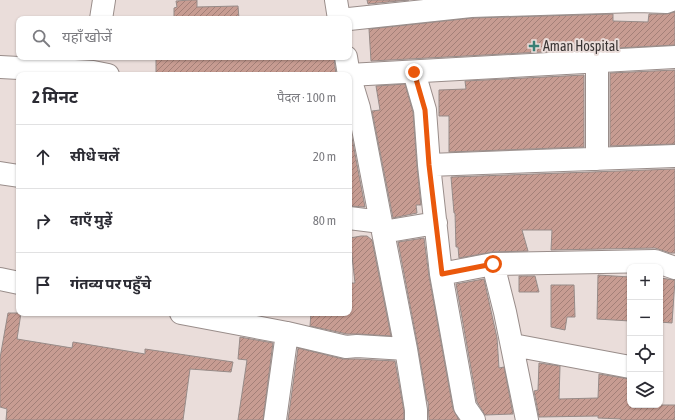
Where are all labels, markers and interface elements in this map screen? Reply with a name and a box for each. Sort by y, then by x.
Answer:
search box [16,16,352,60]
icon: search [30,27,52,49]
text: यहाँ खोजें [62,28,112,45]
place label: Aman Hospital [543,38,619,54]
marker: Aman Hospital [528,40,540,52]
route end [405,63,423,81]
text: 2 मिनट [32,87,78,107]
text: पैदल · 100 m [277,90,336,105]
icon: ahead [32,146,54,168]
text: सीधे चलें [70,147,119,164]
text: 20 m [313,149,336,164]
icon: right [32,210,54,232]
text: दाएँ मुड़ें [70,211,112,228]
text: 80 m [313,213,336,228]
route start [484,255,502,273]
map controls [627,264,663,408]
button: + [627,264,663,300]
icon: arrive [32,274,54,296]
text: गंतव्य पर पहुँचे [70,275,151,292]
button: − [627,300,663,336]
button: locate [627,336,663,372]
button: layers [627,372,663,408]

